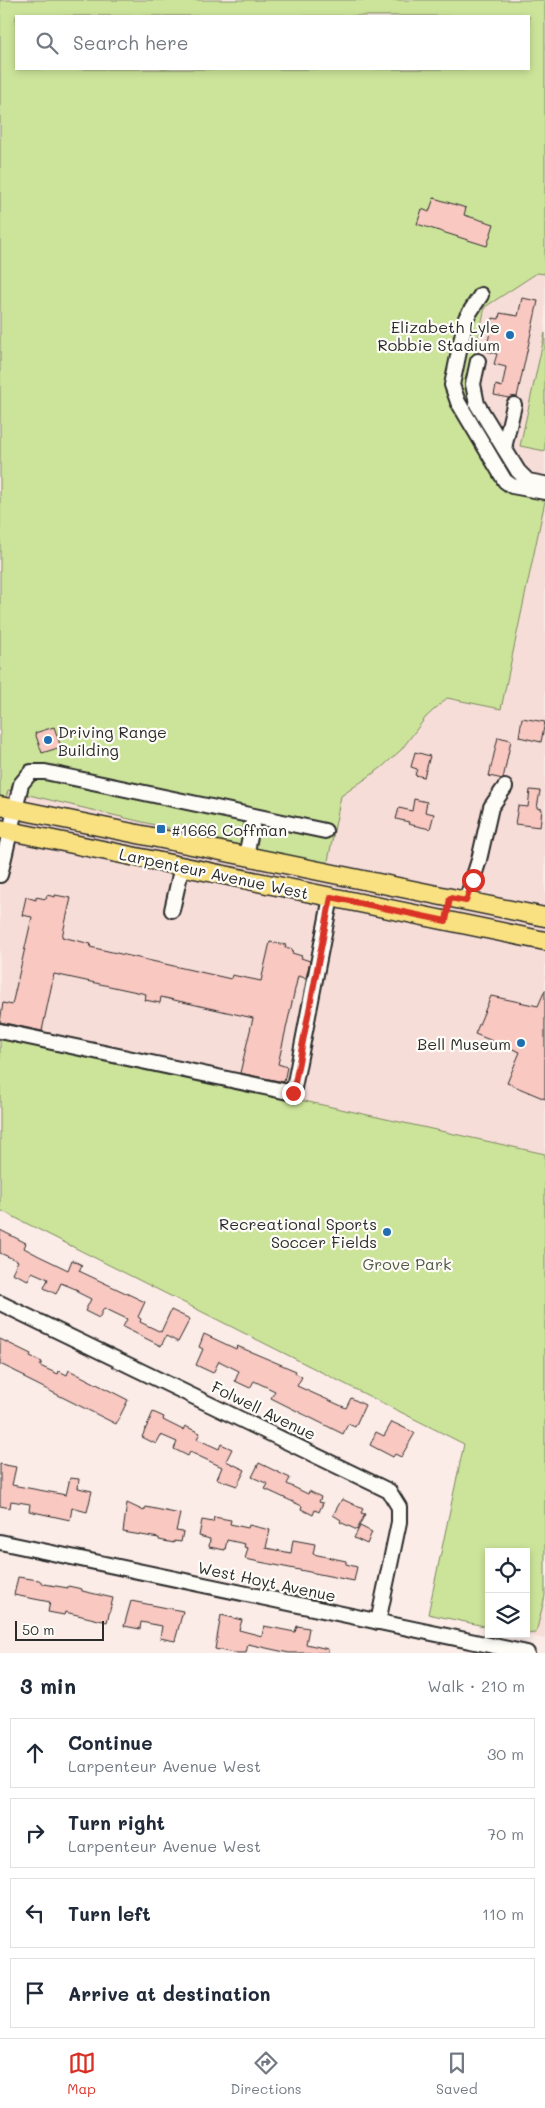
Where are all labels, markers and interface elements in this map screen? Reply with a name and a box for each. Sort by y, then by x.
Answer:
search box [15,15,530,70]
icon: search [33,29,61,57]
text: Search here [73,30,189,55]
place label: Elizabeth Lyle Robbie Stadium [377,316,500,355]
marker: Elizabeth Lyle Robbie Stadium [504,329,516,341]
place label: Driving Range Building [58,721,167,760]
marker: Driving Range Building [42,734,54,746]
place label: #1666 Coffman [171,819,287,840]
marker: #1666 Coffman [155,823,167,835]
street label: Larpenteur Avenue West [117,843,311,903]
route start [462,869,485,892]
place label: Bell Museum [417,1033,511,1054]
marker: Bell Museum [515,1037,527,1049]
route end [282,1082,305,1105]
place label: Recreational Sports Soccer Fields [219,1213,377,1252]
marker: Recreational Sports Soccer Fields [381,1226,393,1238]
park label: Grove Park [362,1253,452,1274]
street label: Folwell Avenue [208,1376,320,1444]
map controls [485,1548,530,1638]
button: locate [485,1548,530,1593]
street label: West Hoyt Avenue [196,1556,338,1606]
button: layers [485,1593,530,1638]
scale bar [15,1618,104,1641]
text: 50 m [22,1620,54,1639]
text: 3 min [20,1672,76,1699]
text: Walk · 210 m [427,1675,525,1696]
text: Continue [68,1730,153,1755]
icon: ahead [21,1739,49,1767]
text: 30 m [487,1743,524,1764]
text: Larpenteur Avenue West [68,1755,261,1776]
text: Turn right [68,1810,165,1835]
icon: right [21,1819,49,1847]
text: 70 m [487,1823,524,1844]
text: Larpenteur Avenue West [68,1835,261,1856]
icon: left [21,1899,49,1927]
text: Turn left [68,1901,151,1926]
text: 110 m [482,1903,524,1924]
icon: arrive [21,1979,49,2007]
text: Arrive at destination [68,1981,271,2006]
tab: Map [67,2049,96,2098]
tab: Directions [230,2049,302,2098]
tab: Saved [436,2049,478,2098]

